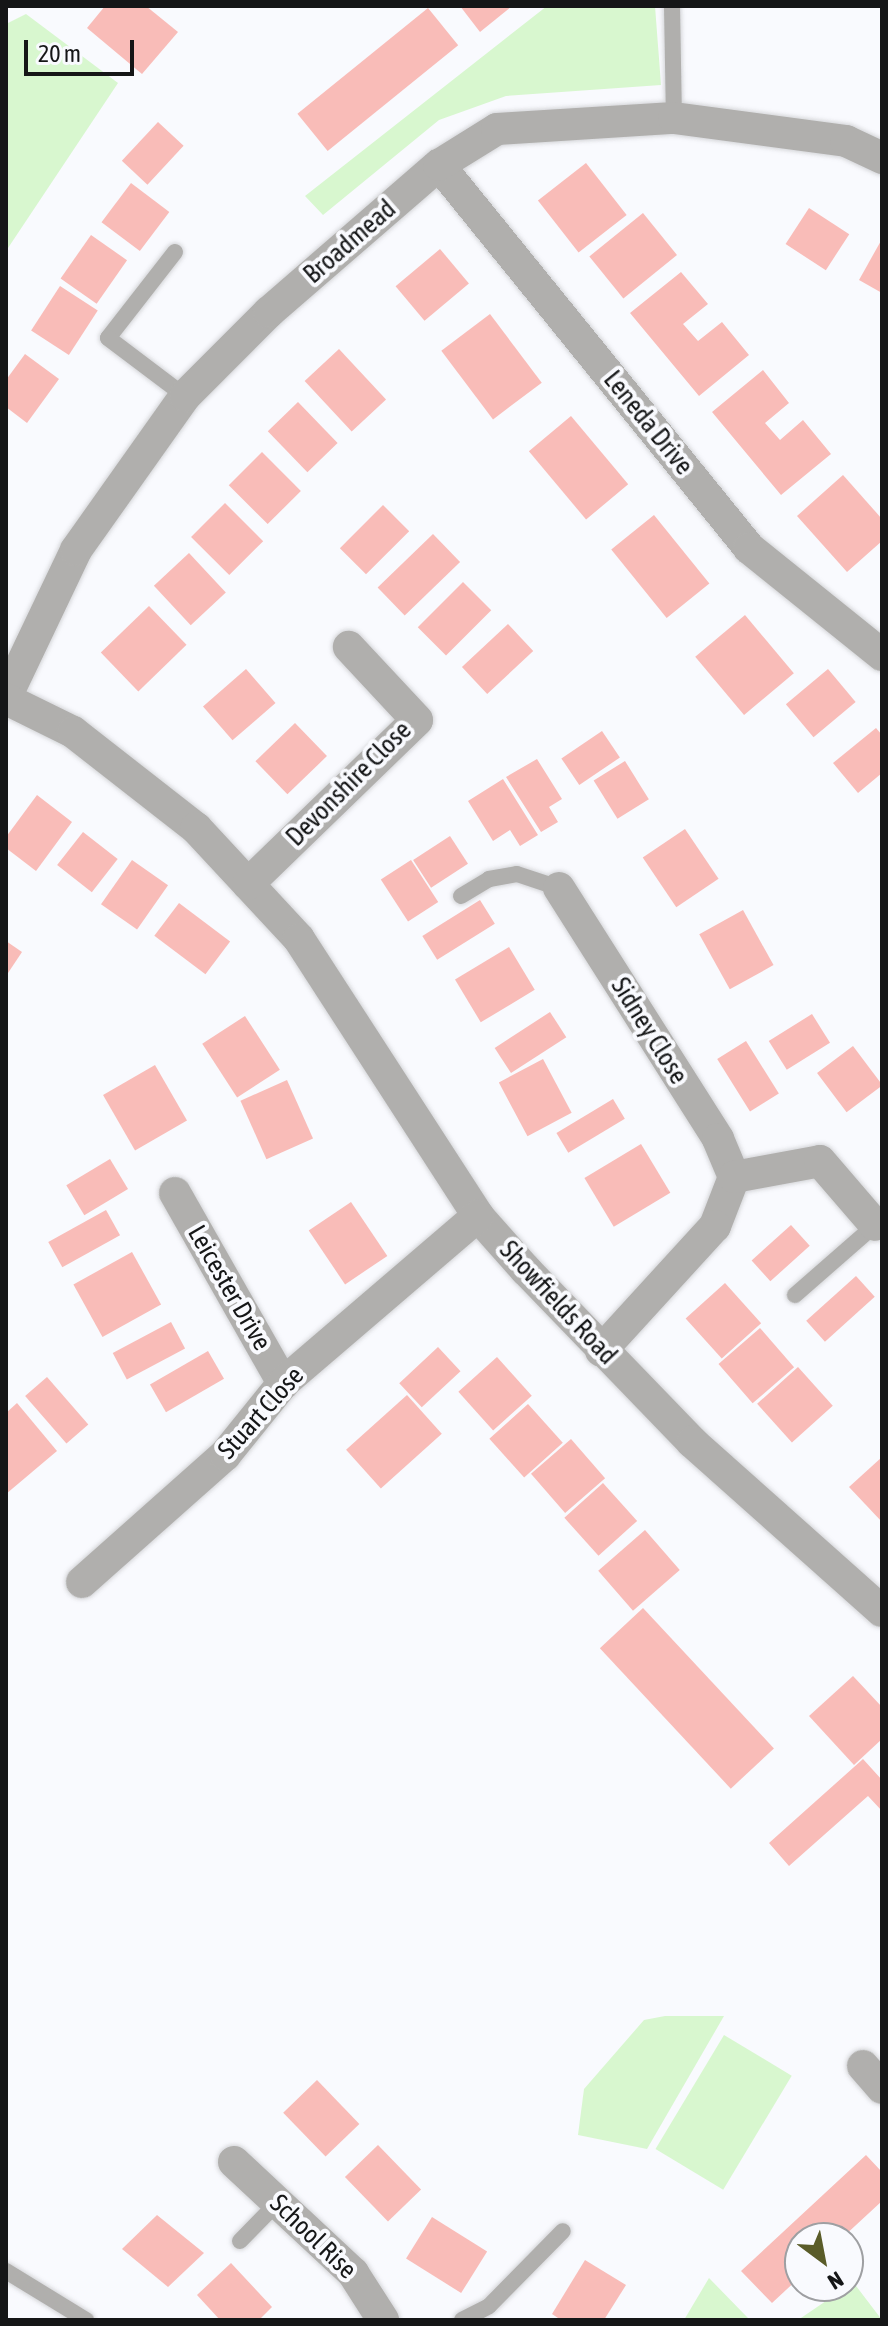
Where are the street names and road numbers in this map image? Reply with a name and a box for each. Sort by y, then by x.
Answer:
street label: Broadmead [298,194,402,290]
street label: Leneda Drive [597,365,699,481]
street label: Devonshire Close [280,715,418,853]
street label: Sidney Close [604,972,694,1090]
street label: Leicester Drive [181,1220,277,1356]
street label: Showfields Road [493,1235,623,1371]
street label: Stuart Close [212,1361,310,1465]
street label: School Rise [263,2188,363,2286]

